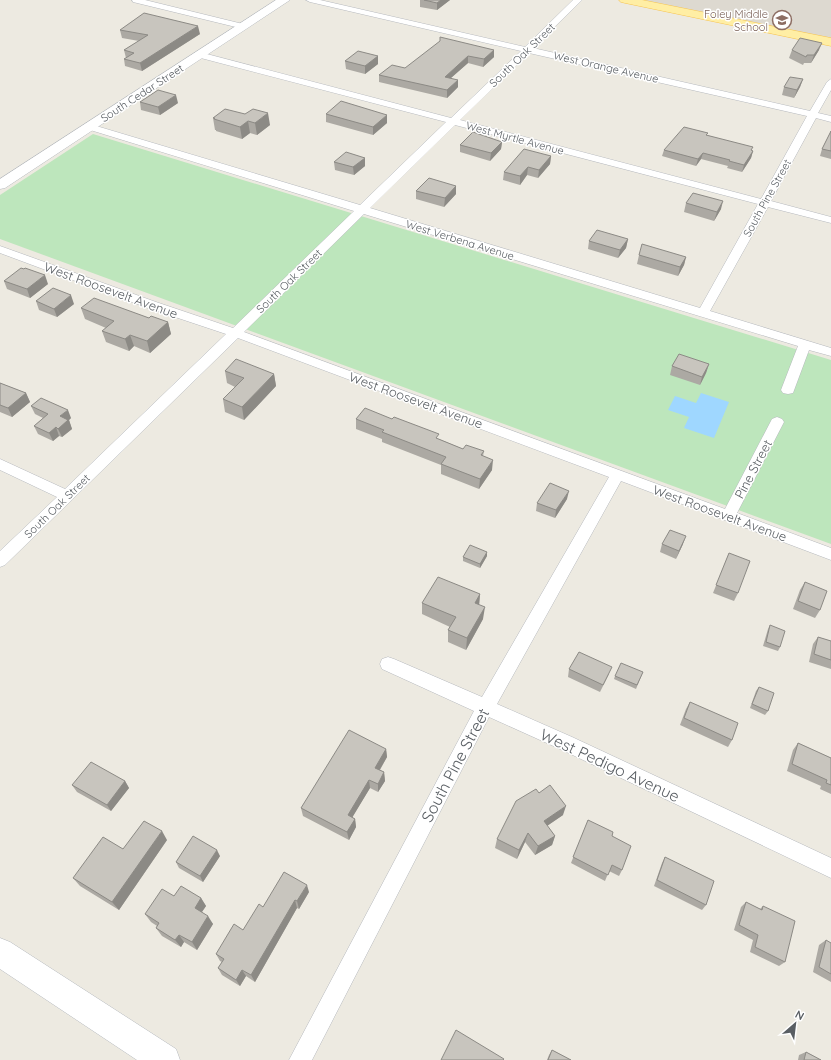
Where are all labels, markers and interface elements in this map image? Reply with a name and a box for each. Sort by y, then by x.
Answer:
place label: Foley Middle School [704,7,768,34]
school or university icon: Foley Middle School [771,9,793,31]
street label: South Oak Street [486,20,558,90]
street label: West Orange Avenue [552,48,660,86]
street label: South Cedar Street [98,61,186,125]
street label: West Myrtle Avenue [464,118,566,158]
street label: South Pine Street [740,156,794,239]
street label: West Verbena Avenue [404,217,516,263]
street label: South Oak Street [253,246,325,316]
street label: West Roosevelt Avenue [42,258,180,322]
street label: West Roosevelt Avenue [347,368,485,432]
street label: Pine Street [731,437,775,501]
street label: South Oak Street [21,471,93,541]
street label: West Roosevelt Avenue [651,481,789,545]
street label: South Pine Street [417,705,493,825]
street label: West Pedigo Avenue [537,724,683,806]
north arrow [775,1004,815,1044]
text: N [793,1007,807,1023]

